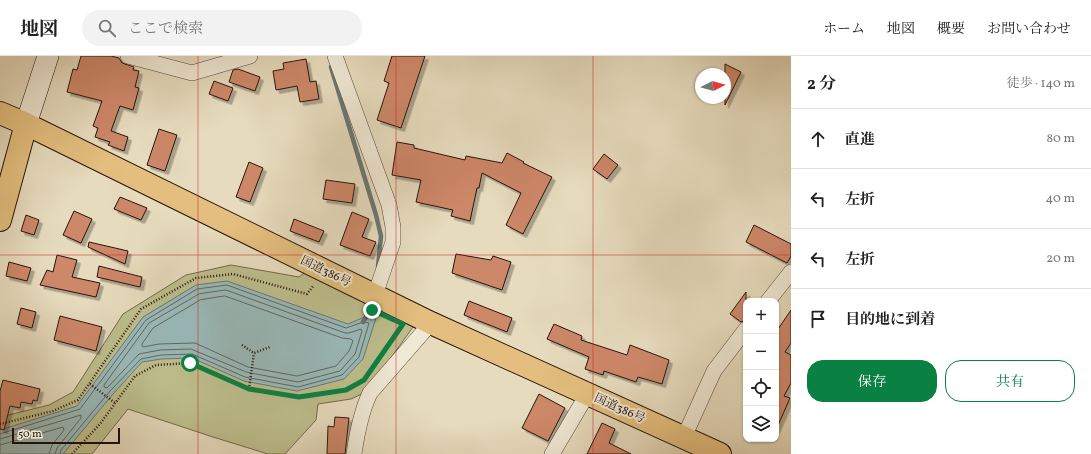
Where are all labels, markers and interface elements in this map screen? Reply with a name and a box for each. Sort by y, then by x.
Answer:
search box [82,10,362,46]
text: 地図 [20,17,58,43]
icon: search [96,17,118,39]
text: ここで検索 [128,19,203,40]
text: ホーム [823,20,865,39]
text: 地図 [887,20,915,39]
text: 概要 [937,20,965,39]
text: お問い合わせ [987,20,1071,39]
north arrow [695,68,731,104]
text: 2 分 [807,73,836,96]
text: 徒歩 · 140 m [1007,75,1075,93]
icon: ahead [807,128,829,150]
text: 直進 [845,130,875,151]
text: 80 m [1046,130,1075,148]
icon: left [807,188,829,210]
text: 左折 [845,190,875,211]
text: 40 m [1046,190,1075,208]
icon: left [807,248,829,270]
text: 左折 [845,250,875,271]
text: 20 m [1046,250,1075,268]
street label: 国道386号 [298,253,353,291]
map controls [743,298,779,442]
button: + [743,298,779,334]
route end [363,301,381,319]
icon: arrive [807,308,829,330]
text: 目的地に到着 [845,310,935,331]
button: − [743,334,779,370]
route start [181,354,199,372]
button: 保存 [807,360,937,402]
button: 共有 [945,360,1075,402]
button: locate [743,370,779,406]
street label: 国道386号 [592,391,648,427]
button: layers [743,406,779,442]
scale bar [12,426,120,445]
text: 50 m [18,427,42,442]

